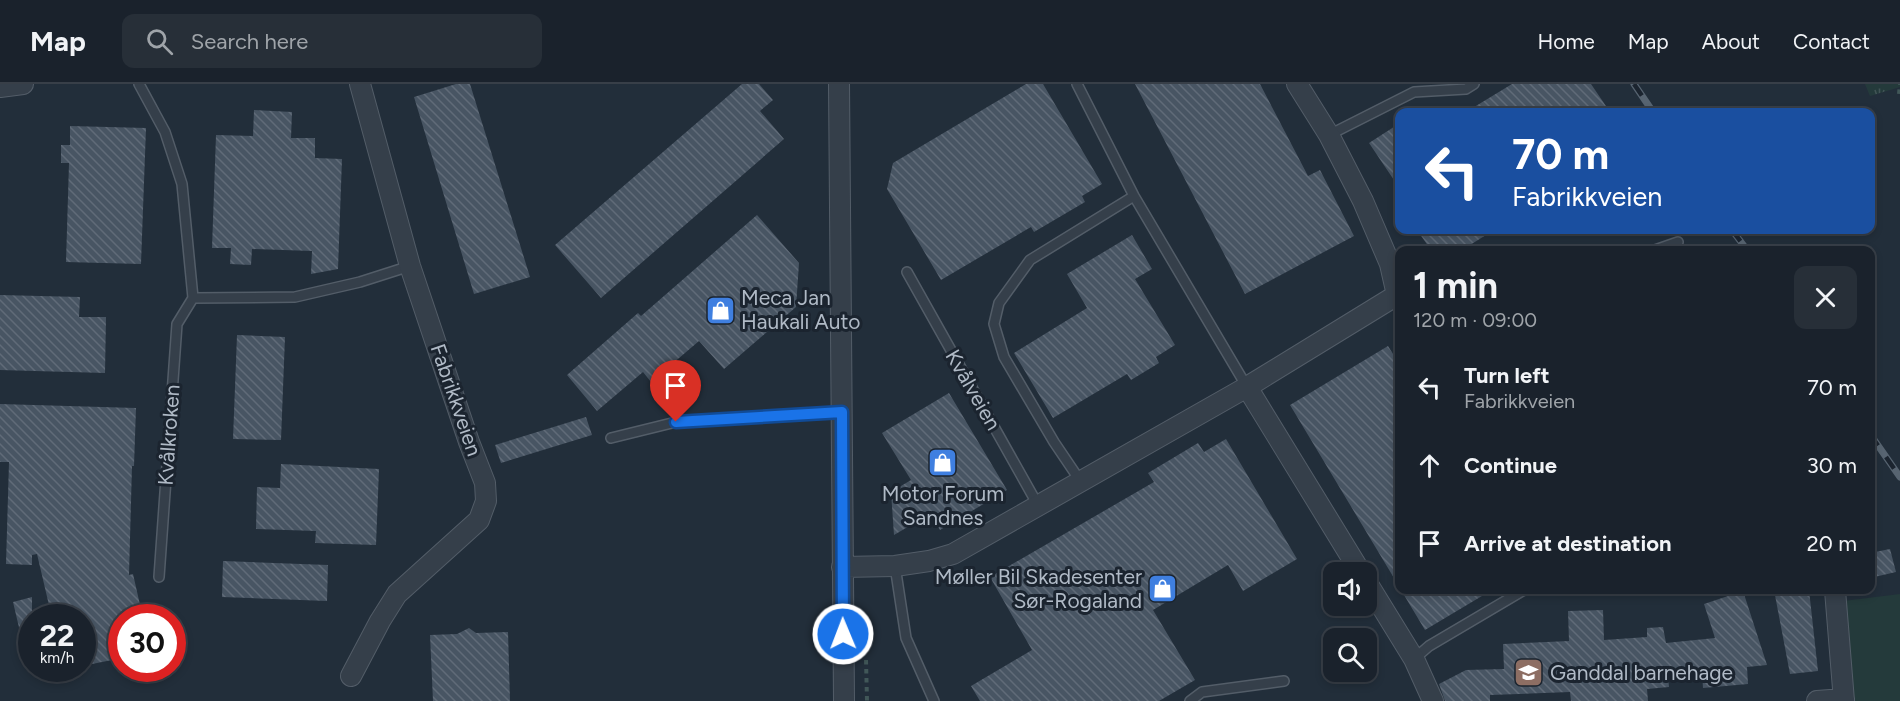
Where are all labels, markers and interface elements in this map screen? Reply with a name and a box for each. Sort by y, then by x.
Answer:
search box [122,14,542,68]
text: Map [30,24,86,58]
icon: search [143,25,176,58]
text: Search here [191,28,308,55]
text: Home [1538,29,1595,54]
text: Map [1628,29,1669,54]
text: About [1702,29,1760,54]
text: Contact [1793,29,1870,54]
text: 70 m [1512,129,1609,180]
icon: left [1413,132,1491,210]
text: Fabrikkveien [1512,180,1662,213]
text: 1 min [1413,264,1498,307]
button: close [1794,266,1857,329]
place label: Meca Jan Haukali Auto [741,285,861,334]
shop icon: Meca Jan Haukali Auto [704,294,736,326]
text: 120 m · 09:00 [1413,308,1537,332]
street label: Fabrikkveien [426,341,487,459]
street label: Kvålveien [940,345,1006,434]
pin [650,360,701,422]
text: Turn left [1464,362,1550,389]
icon: arrive [659,369,692,402]
icon: left [1413,371,1446,404]
text: 70 m [1807,374,1857,401]
street label: Kvålkroken [153,384,185,486]
text: Fabrikkveien [1464,389,1575,413]
shop icon: Motor Forum Sandnes [927,447,959,479]
icon: ahead [1413,449,1446,482]
text: Continue [1464,452,1557,479]
text: 30 m [1807,452,1857,479]
place label: Motor Forum Sandnes [882,481,1004,530]
icon: arrive [1413,527,1446,560]
text: Arrive at destination [1464,530,1672,557]
text: 20 m [1806,530,1857,557]
map controls [1323,562,1377,682]
button: sound [1323,562,1377,616]
place label: Møller Bil Skadesenter Sør-Rogaland [935,564,1142,613]
shop icon: Møller Bil Skadesenter Sør-Rogaland [1147,573,1179,605]
position arrow [811,602,875,666]
speed limit sign: 30 [108,604,186,682]
text: 22 [40,617,74,654]
button: search [1323,628,1377,682]
text: km/h [40,649,74,667]
school or university icon: Ganddal barnehage [1513,657,1545,689]
place label: Ganddal barnehage [1550,660,1733,685]

